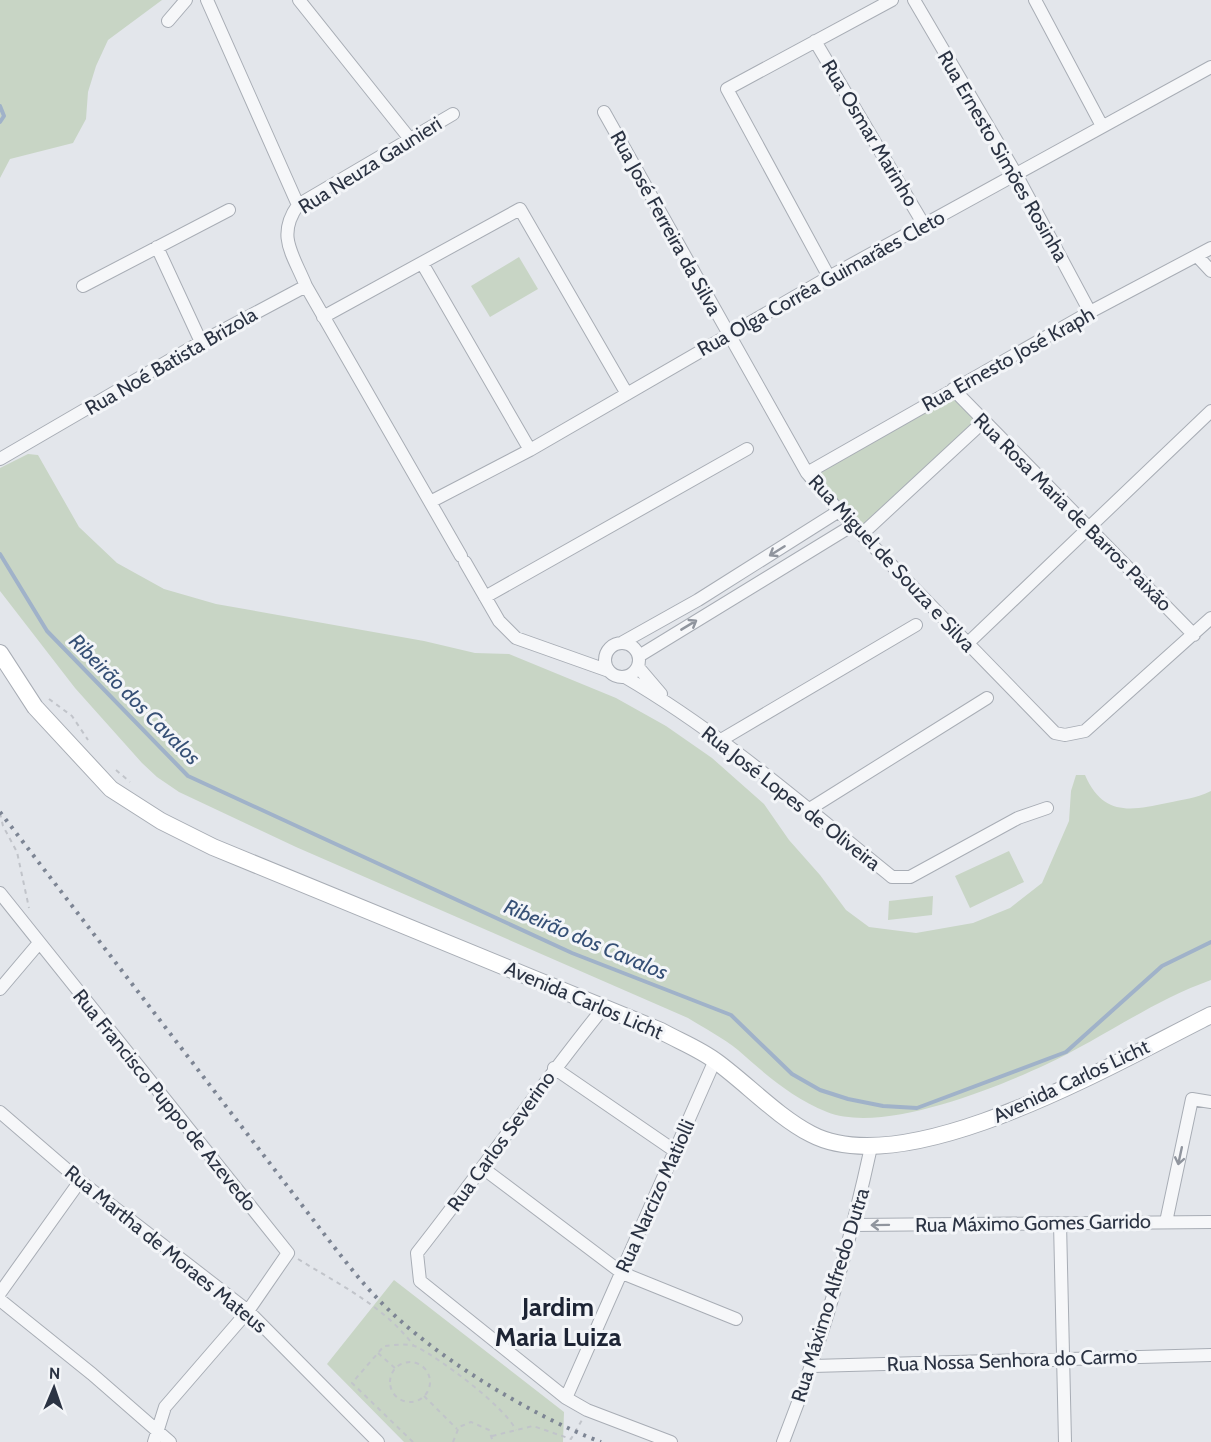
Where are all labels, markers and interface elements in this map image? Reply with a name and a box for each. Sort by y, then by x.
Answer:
street label: Rua Ernesto Simões Rosinha [933,46,1074,266]
street label: Rua Osmar Marinho [817,55,923,211]
street label: Rua Neuza Gaunieri [294,111,446,219]
street label: Rua José Ferreira da Silva [605,127,727,320]
street label: Rua Olga Corrêa Guimarães Cleto [693,205,949,361]
street label: Rua Noé Batista Brizola [81,302,261,420]
street label: Rua Ernesto José Kraph [918,302,1098,416]
street label: Rua Rosa Maria de Barros Paixão [969,408,1177,616]
street label: Rua Miguel de Souza e Silva [804,469,981,657]
one-way arrow [769,545,786,557]
one-way arrow [680,619,697,631]
water label: Ribeirão dos Cavalos [64,628,206,770]
street label: Rua José Lopes de Oliveira [697,721,885,875]
water label: Ribeirão dos Cavalos [500,893,672,985]
street label: Avenida Carlos Licht [501,956,667,1044]
street label: Rua Francisco Puppo de Azevedo [68,984,262,1216]
street label: Avenida Carlos Licht [989,1034,1153,1128]
street label: Rua Carlos Severino [442,1066,560,1216]
street label: Rua Narcizo Matiolli [610,1116,700,1276]
one-way arrow [1174,1146,1185,1166]
street label: Rua Martha de Moraes Mateus [60,1160,272,1338]
street label: Rua Máximo Alfredo Dutra [786,1185,874,1405]
street label: Rua Máximo Gomes Garrido [915,1209,1151,1237]
one-way arrow [870,1219,890,1231]
district label: Jardim Maria Luiza [495,1291,621,1353]
street label: Rua Nossa Senhora do Carmo [886,1344,1138,1376]
north arrow [24,1358,84,1418]
text: N [49,1364,60,1383]

